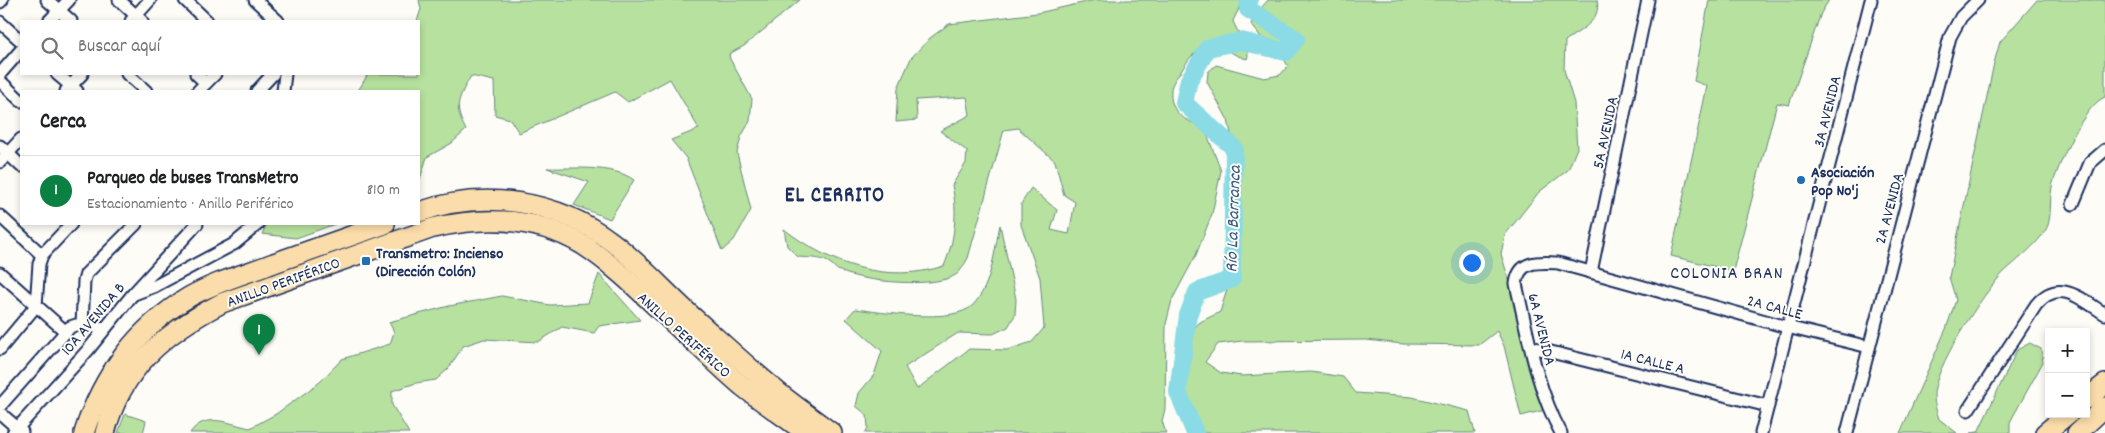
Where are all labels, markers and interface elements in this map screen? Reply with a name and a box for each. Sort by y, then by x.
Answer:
search box [20,20,420,75]
icon: search [38,34,66,62]
text: Buscar aquí [78,34,160,61]
street label: 3A AVENIDA [1808,73,1848,150]
street label: 5A AVENIDA [1588,94,1625,171]
text: Cerca [40,108,86,138]
place label: Asociación Pop No'j [1811,162,1874,203]
water label: Río La Barranca [1220,164,1249,273]
text: Parqueo de buses TransMetro [87,166,299,193]
street label: 2A AVENIDA [1870,170,1911,247]
marker: Asociación Pop No'j [1795,174,1807,186]
text: 1 [54,179,58,202]
text: 810 m [367,179,400,202]
district label: EL CERRITO [785,182,885,212]
text: Estacionamiento · Anillo Periférico [87,193,294,216]
place label: Transmetro: Incienso (Dirección Colón) [376,243,503,284]
your location [1459,250,1485,276]
street label: ANILLO PERIFÉRICO [224,252,344,315]
marker: Transmetro: Incienso (Dirección Colón) [360,255,372,267]
district label: COLONIA BRAN [1670,262,1784,287]
street label: 10A AVENIDA B [56,278,131,361]
street label: ANILLO PERIFÉRICO [631,287,735,384]
street label: 2A CALLE [1744,290,1805,327]
street label: 6A AVENIDA [1520,291,1561,368]
pin: 1 [243,314,275,355]
map controls [2045,328,2090,418]
button: + [2045,328,2090,373]
street label: 1A CALLE A [1618,343,1687,382]
button: − [2045,373,2090,418]

